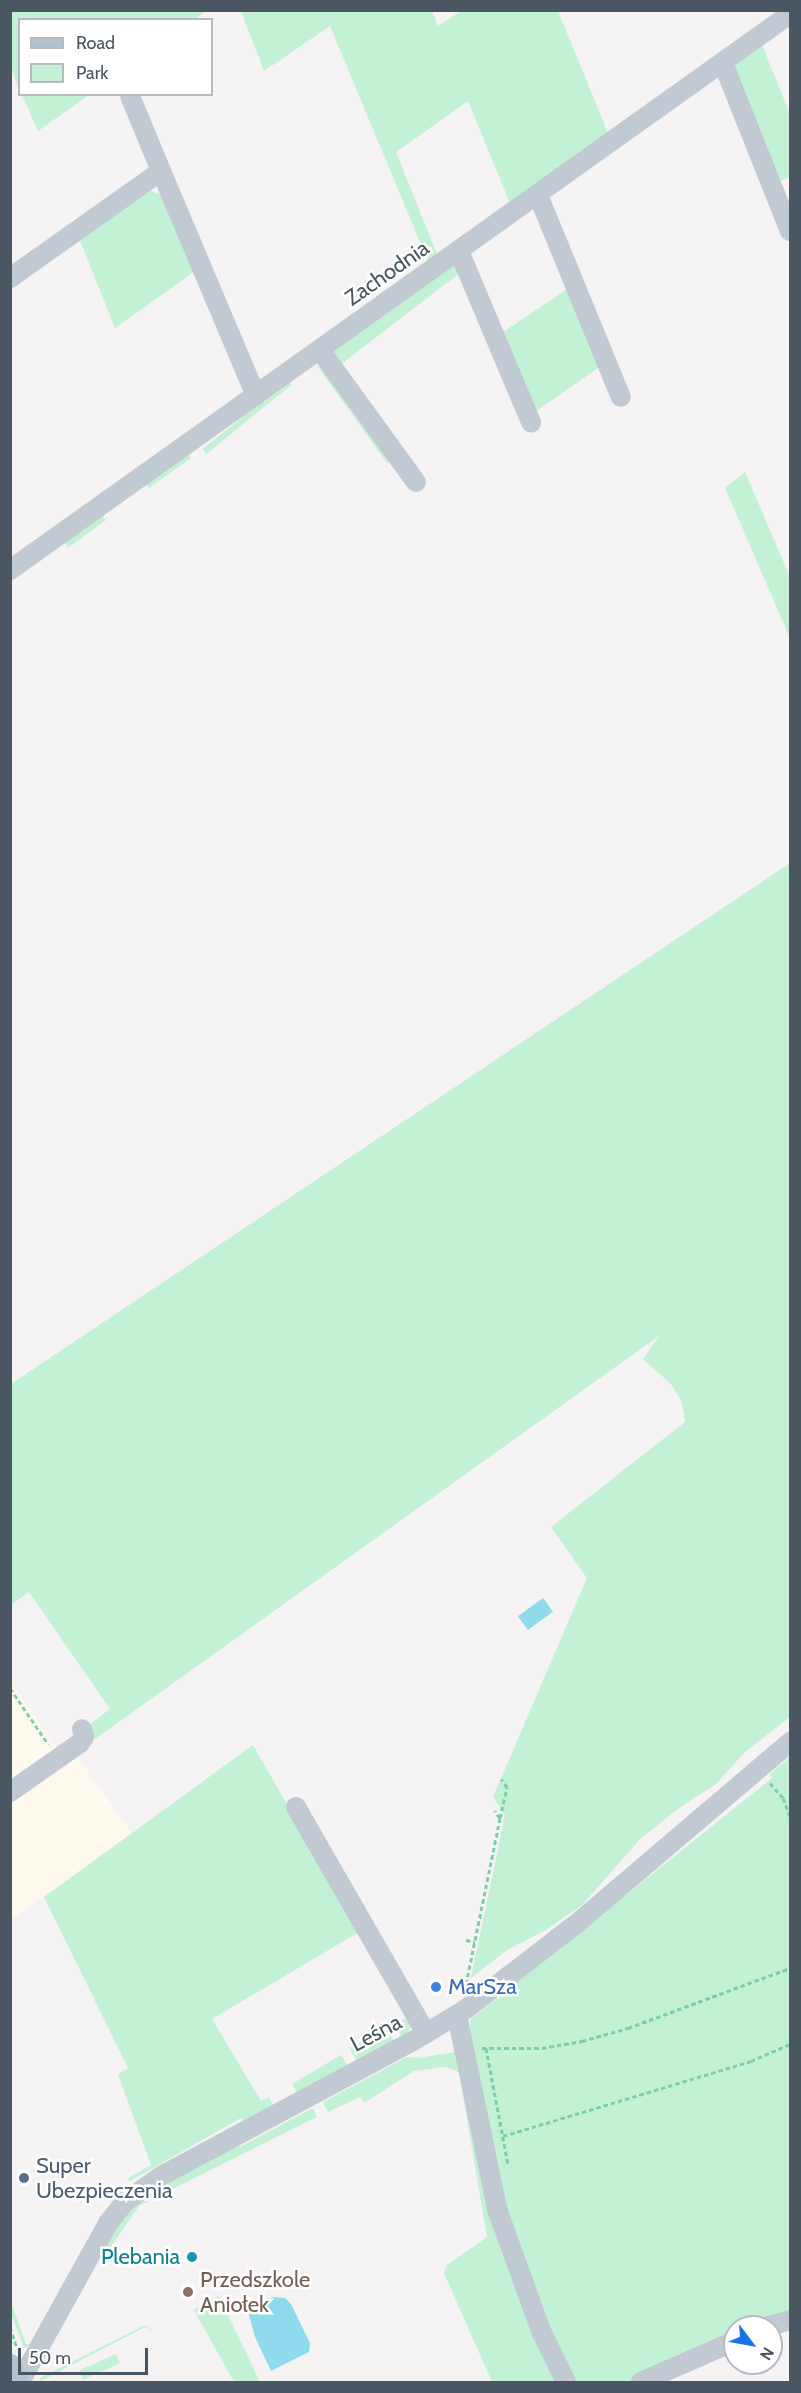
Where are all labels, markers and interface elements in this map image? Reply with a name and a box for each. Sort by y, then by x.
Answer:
legend [18,18,213,96]
text: Road [76,32,115,54]
text: Park [76,62,108,84]
street label: Zachodnia [340,235,434,311]
place label: MarSza [448,1974,517,2000]
marker: MarSza [429,1980,443,1994]
street label: Leśna [346,2009,406,2057]
place label: Super Ubezpieczenia [36,2152,173,2204]
marker: Super Ubezpieczenia [17,2171,31,2185]
place label: Plebania [101,2244,180,2270]
marker: Plebania [185,2250,199,2264]
place label: Przedszkole Aniołek [200,2266,310,2318]
marker: Przedszkole Aniołek [181,2285,195,2299]
north arrow [723,2315,783,2375]
scale bar [21,2336,152,2374]
text: N [756,2344,778,2364]
text: 50 m [29,2347,71,2369]

